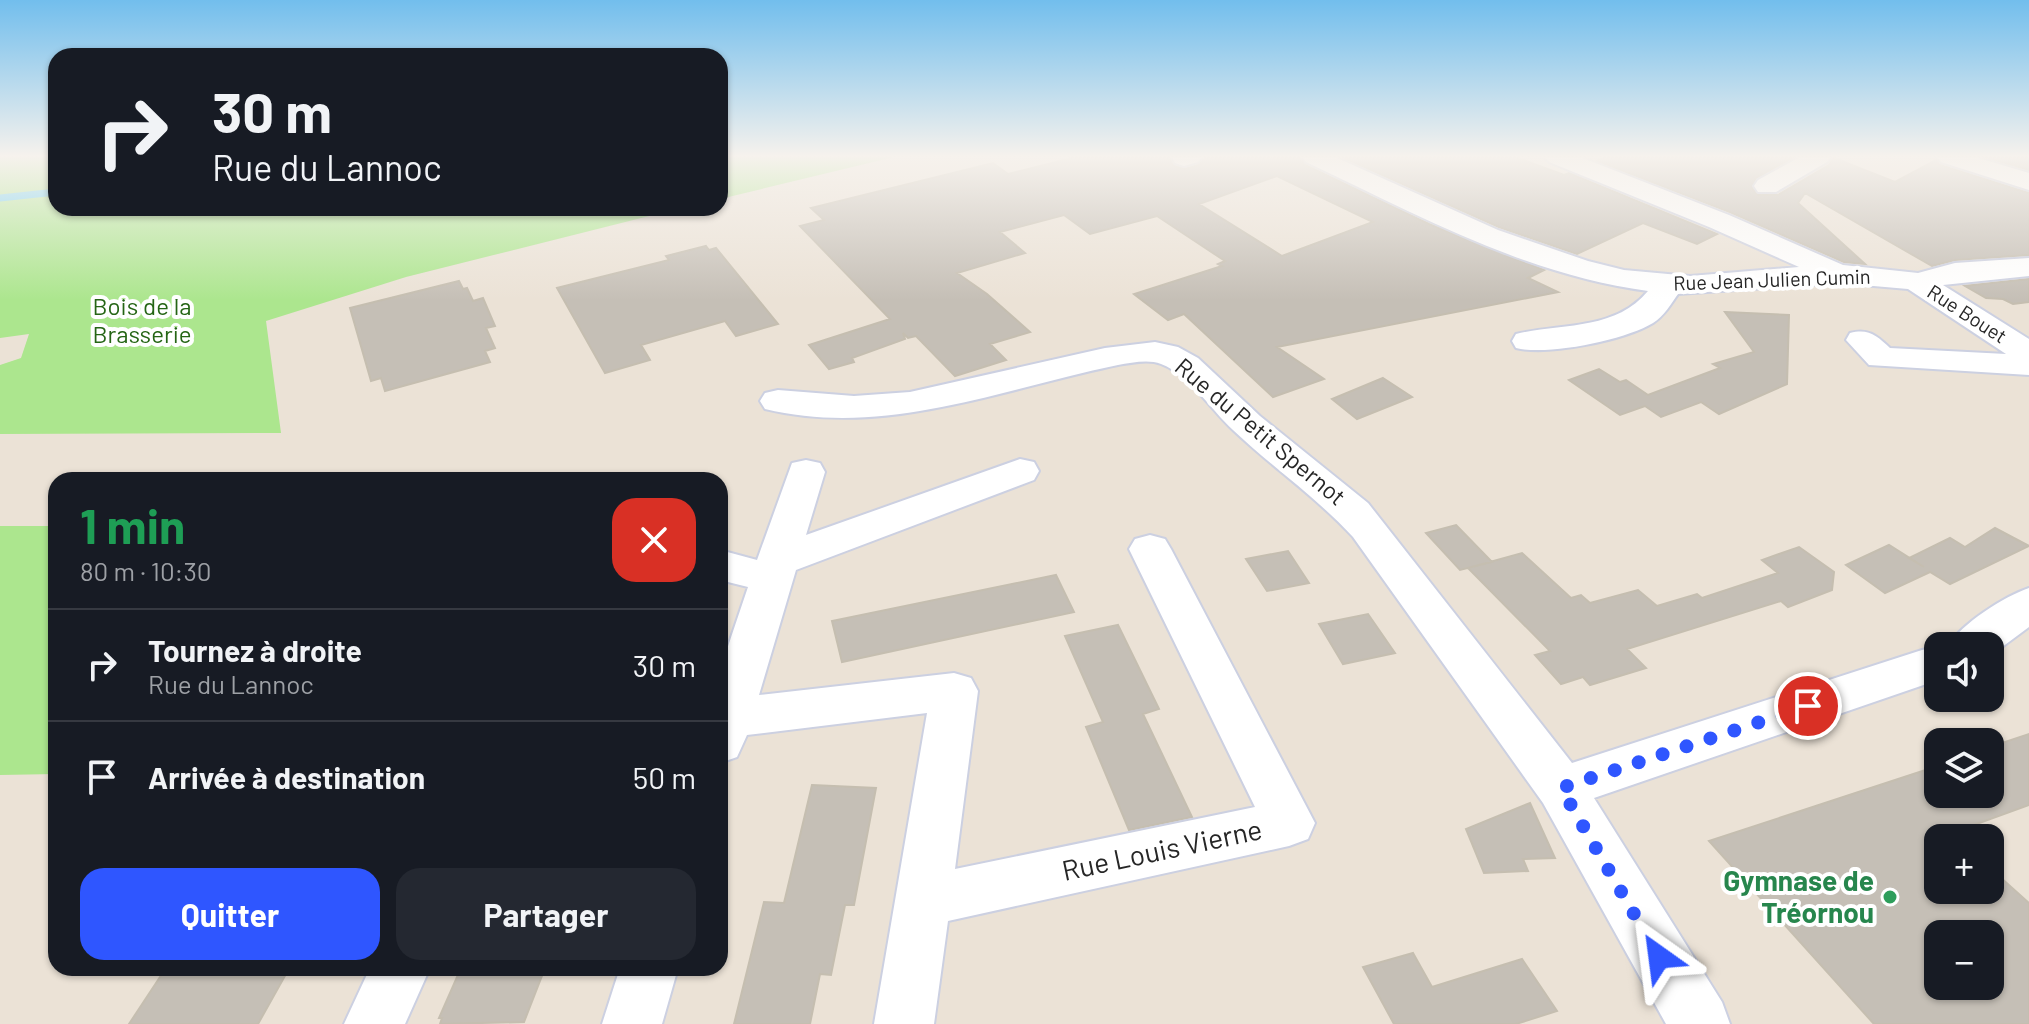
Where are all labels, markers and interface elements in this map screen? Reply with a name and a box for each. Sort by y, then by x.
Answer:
text: 30 m [212,77,332,144]
icon: right [80,80,184,184]
text: Rue du Lannoc [212,145,442,188]
street label: Rue Jean Julien Cumin [1673,264,1871,294]
street label: Rue Bouet [1923,279,2012,348]
park label: Bois de la Brasserie [92,291,192,348]
street label: Rue du Petit Spernot [1170,351,1352,511]
text: 1 min [80,496,185,554]
button: close [612,498,696,582]
text: 80 m · 10:30 [80,555,211,586]
text: Tournez à droite [148,632,362,668]
map controls [1924,632,2004,1000]
button: sound [1924,632,2004,712]
icon: right [80,643,124,687]
text: 30 m [633,647,696,683]
text: Rue du Lannoc [148,668,314,699]
pin [1774,672,1842,740]
icon: arrive [1786,684,1830,728]
button: layers [1924,728,2004,808]
icon: arrive [80,755,124,799]
text: Arrivée à destination [148,759,425,795]
text: 50 m [633,759,696,795]
street label: Rue Louis Vierne [1059,811,1265,887]
button: + [1924,824,2004,904]
place label: Gymnase de Tréornou [1723,863,1874,929]
button: Quitter [80,868,380,960]
button: Partager [396,868,696,960]
marker: Gymnase de Tréornou [1881,888,1899,906]
position arrow [1617,915,1701,999]
button: − [1924,920,2004,1000]

